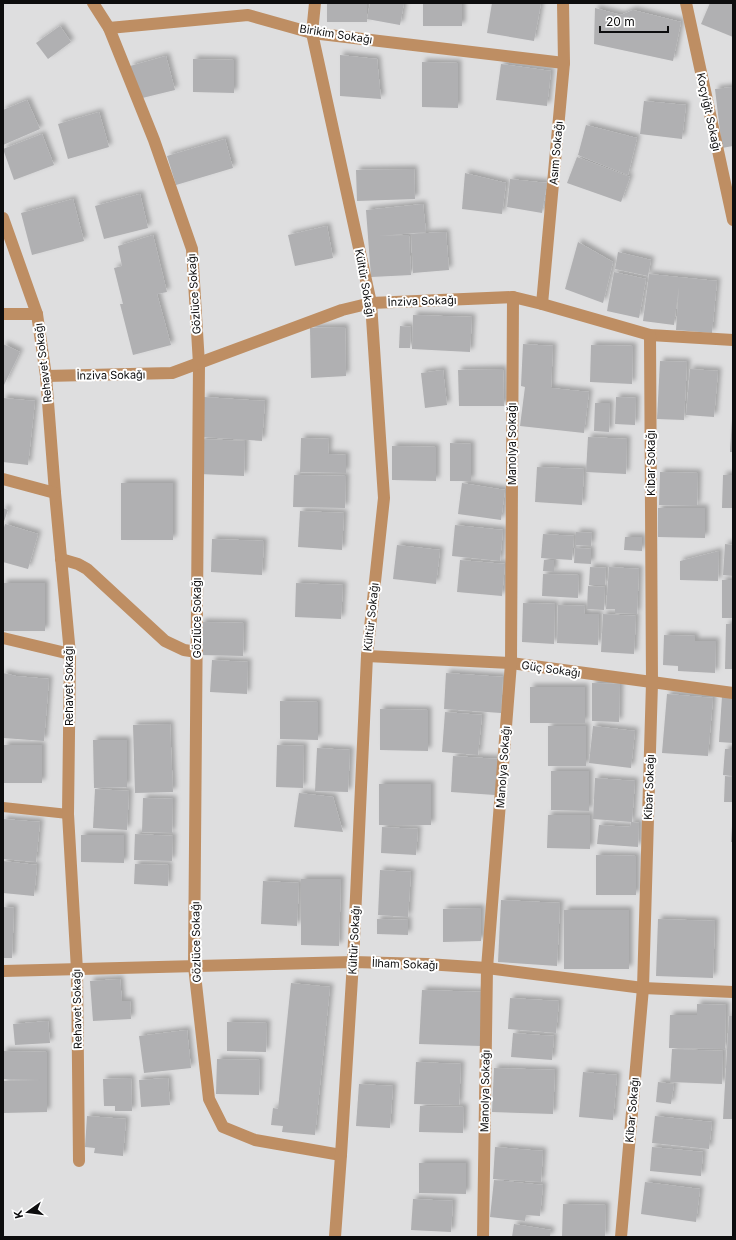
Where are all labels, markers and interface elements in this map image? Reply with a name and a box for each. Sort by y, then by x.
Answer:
scale bar [600,8,668,34]
text: 20 m [606,14,635,29]
street label: Birikim Sokağı [299,21,373,47]
street label: Koçyiğit Sokağı [694,71,724,153]
street label: Asım Sokağı [546,120,566,186]
street label: Kültür Sokağı [352,248,378,318]
street label: Gözlüce Sokağı [184,253,204,335]
street label: İnziva Sokağı [387,293,457,309]
street label: Rehavet Sokağı [31,322,55,404]
street label: İnziva Sokağı [76,367,146,383]
street label: Manolya Sokağı [505,403,519,485]
street label: Kibar Sokağı [644,430,658,496]
street label: Gözlüce Sokağı [190,578,204,658]
street label: Kültür Sokağı [360,582,382,652]
street label: Rehavet Sokağı [62,646,76,726]
street label: Güç Sokağı [521,658,581,680]
street label: Manolya Sokağı [493,725,513,809]
street label: Kibar Sokağı [641,754,657,820]
street label: Gözlüce Sokağı [188,901,204,983]
street label: Kültür Sokağı [345,905,363,975]
street label: İlham Sokağı [372,956,438,972]
street label: Rehavet Sokağı [69,969,85,1049]
street label: Manolya Sokağı [477,1050,493,1132]
street label: Kibar Sokağı [622,1077,642,1143]
north arrow [8,1192,48,1232]
text: K [11,1209,26,1220]

